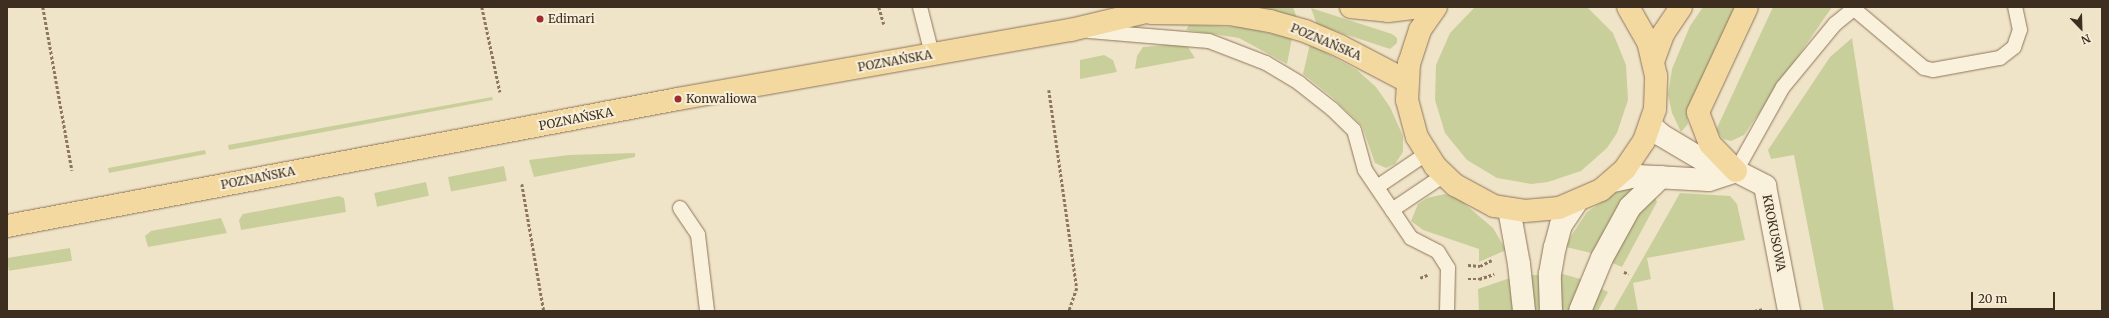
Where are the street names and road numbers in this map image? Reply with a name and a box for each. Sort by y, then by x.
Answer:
street label: POZNAŃSKA [1288,21,1364,63]
street label: POZNAŃSKA [857,47,933,75]
street label: POZNAŃSKA [538,105,614,133]
street label: POZNAŃSKA [220,164,296,192]
street label: KROKUSOWA [1760,193,1788,273]

